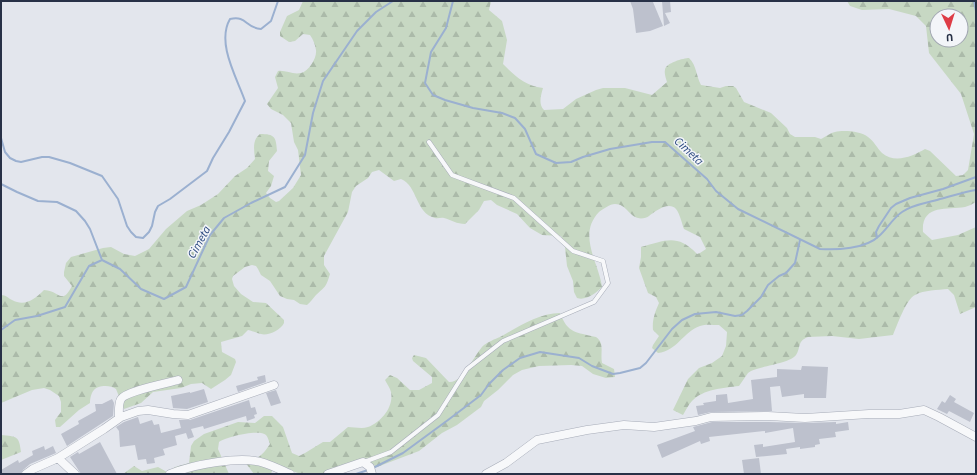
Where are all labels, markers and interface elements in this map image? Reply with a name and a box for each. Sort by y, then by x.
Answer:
north arrow [929,8,969,48]
text: U [945,30,954,45]
water label: Cimeta [670,133,708,170]
water label: Cimeta [184,222,216,262]

